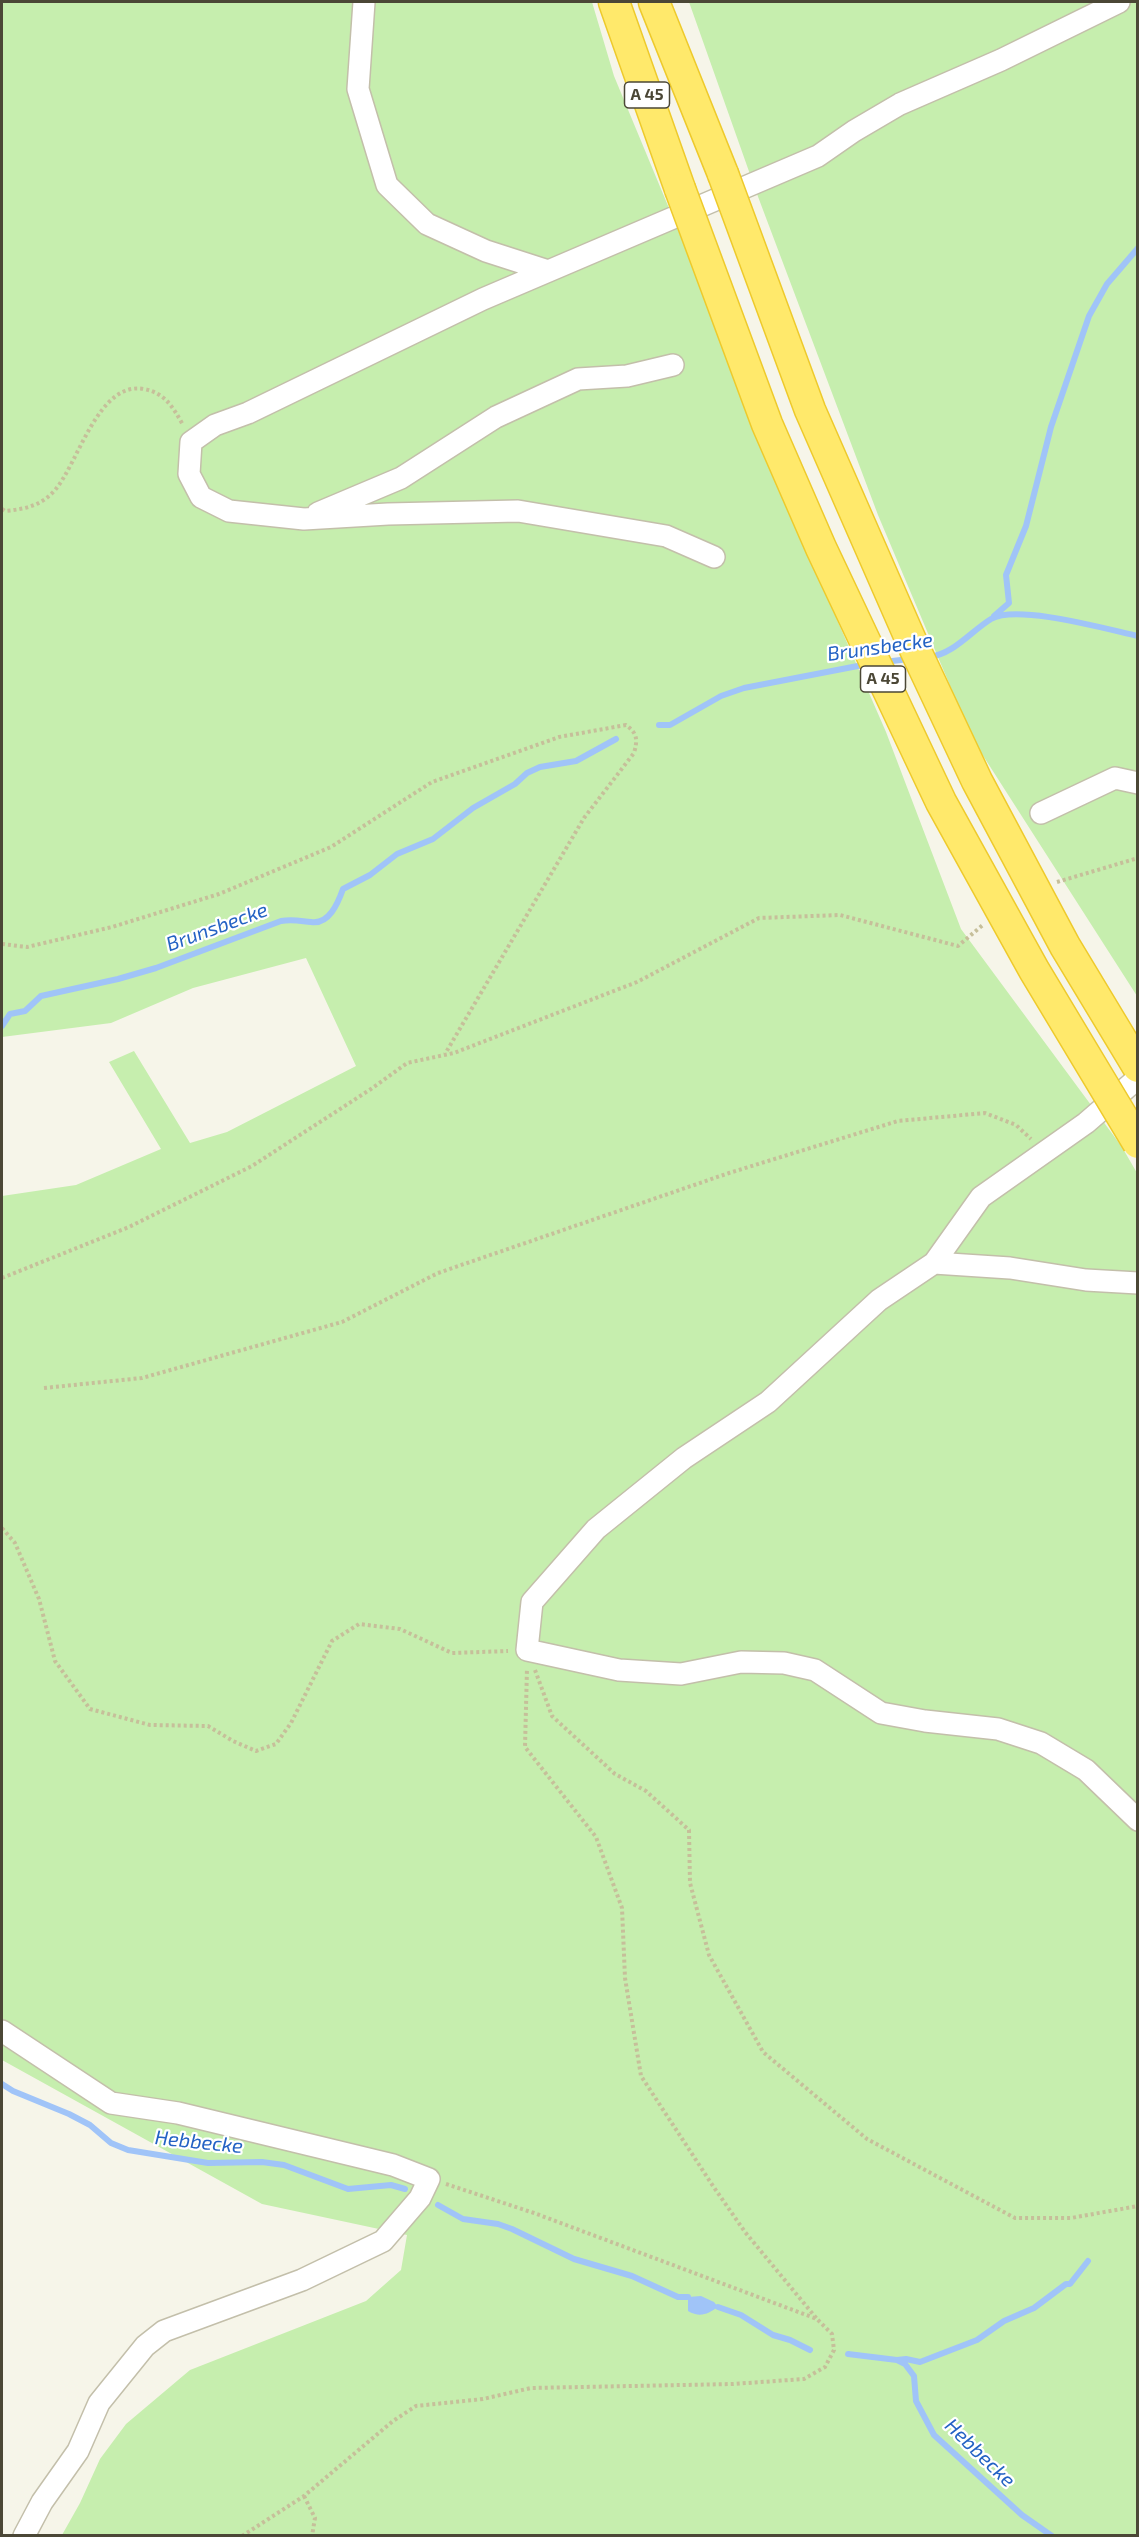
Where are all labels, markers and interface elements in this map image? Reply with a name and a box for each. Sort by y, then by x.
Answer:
road number: A 45 [624,82,670,108]
water label: Brunsbecke [826,628,934,666]
road number: A 45 [860,666,906,692]
water label: Brunsbecke [163,898,271,956]
water label: Hebbecke [154,2125,244,2159]
water label: Hebbecke [940,2414,1020,2492]

